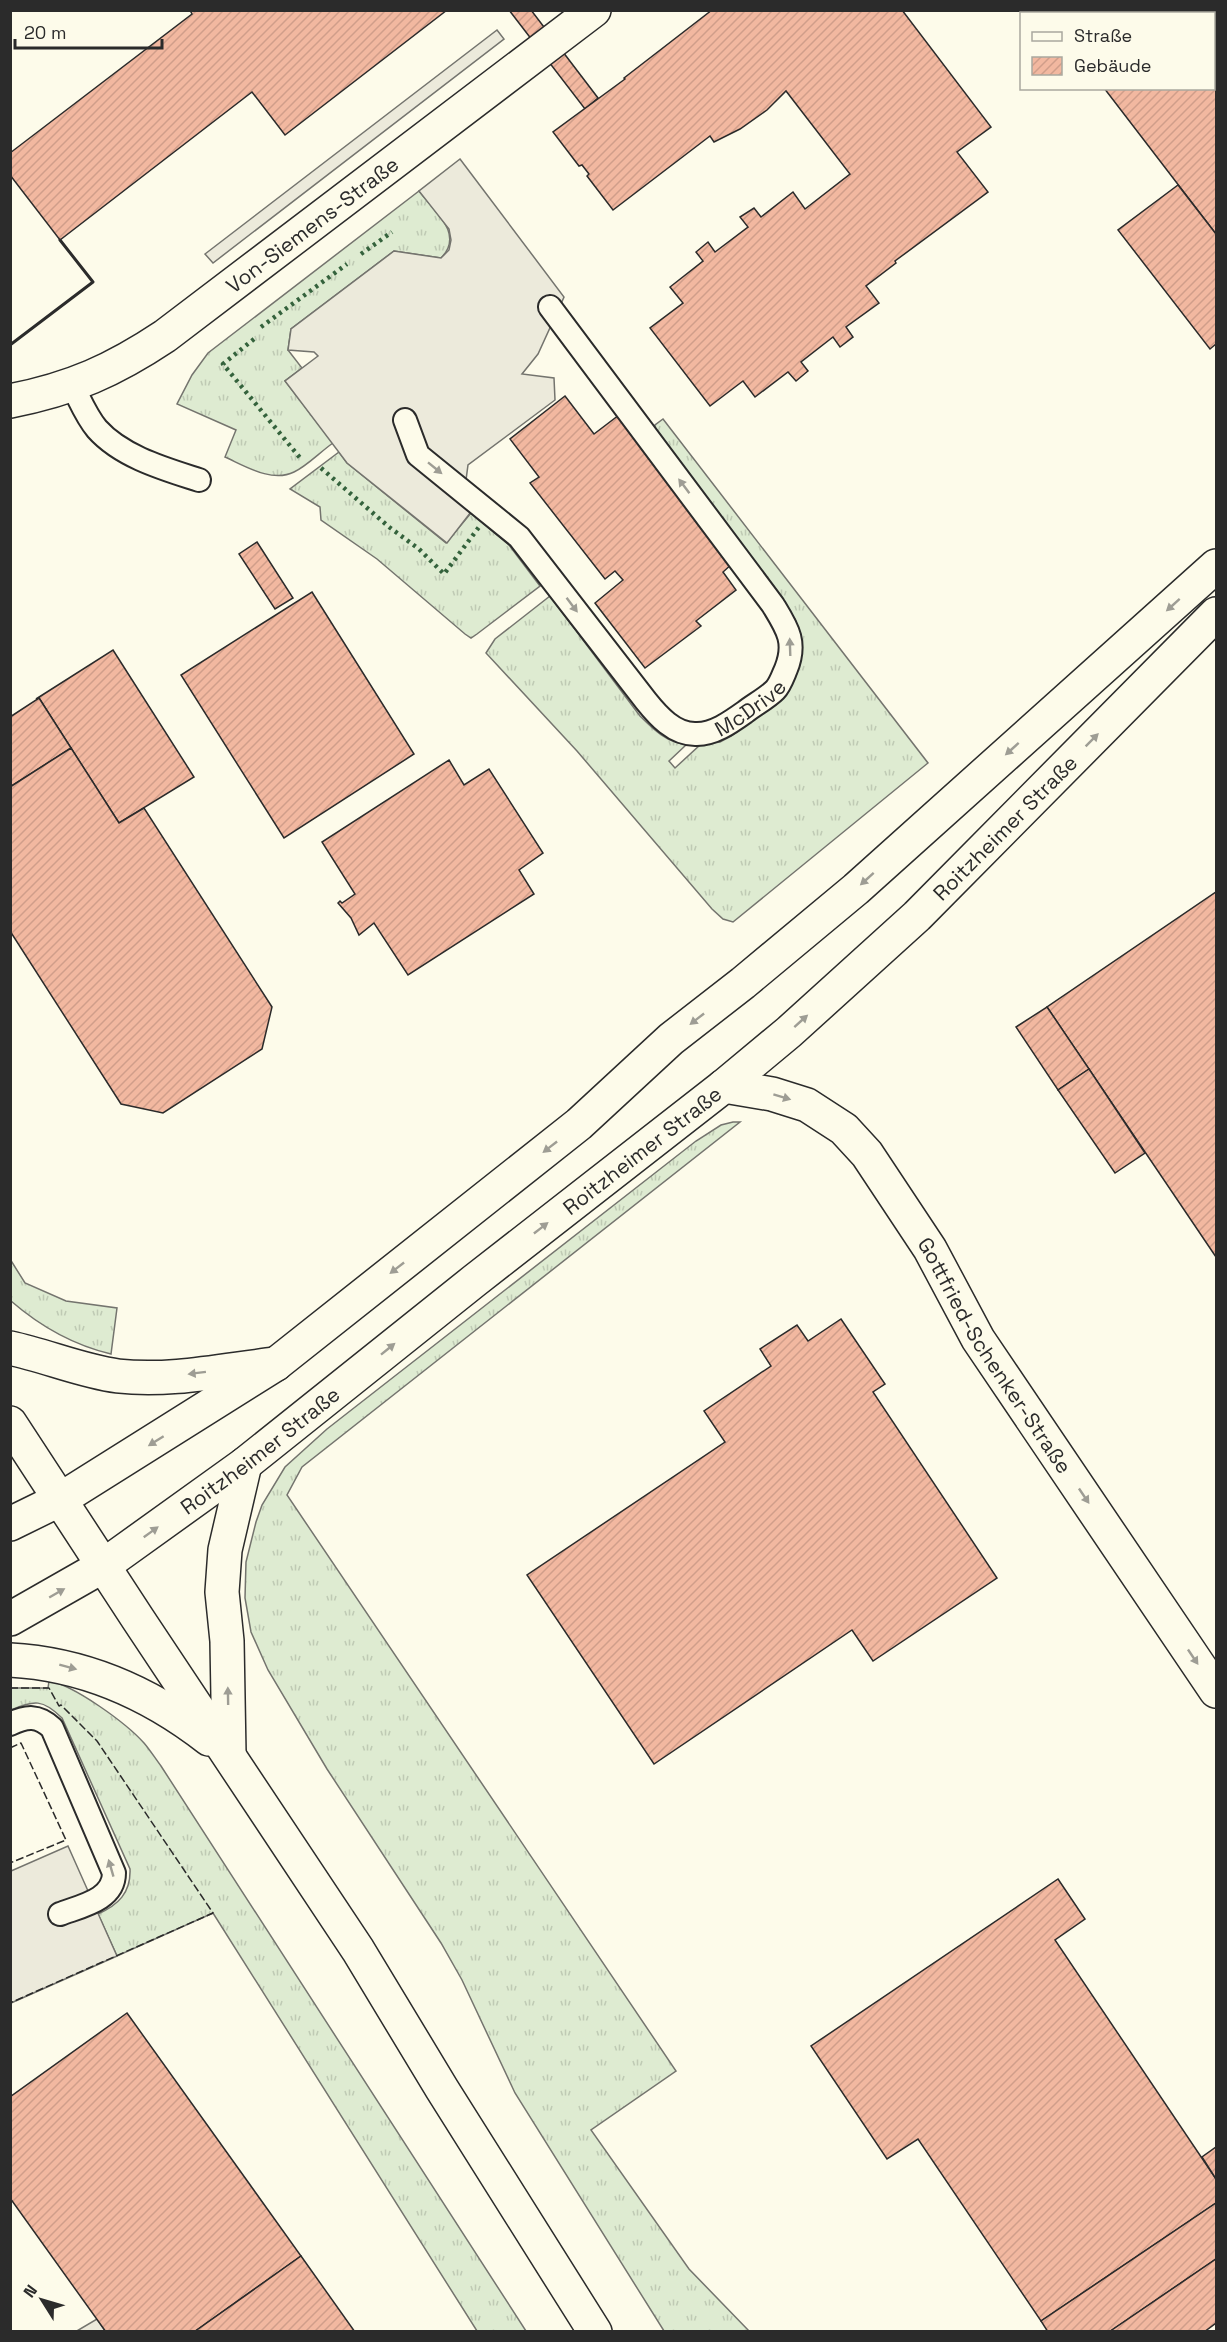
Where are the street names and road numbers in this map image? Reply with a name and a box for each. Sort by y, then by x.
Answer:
street label: Von-Siemens-Straße [220,150,404,299]
street label: McDrive [710,674,792,742]
street label: Roitzheimer Straße [927,749,1083,906]
street label: Roitzheimer Straße [557,1080,727,1220]
street label: Gottfried-Schenker-Straße [912,1232,1078,1478]
street label: Roitzheimer Straße [175,1380,345,1520]

